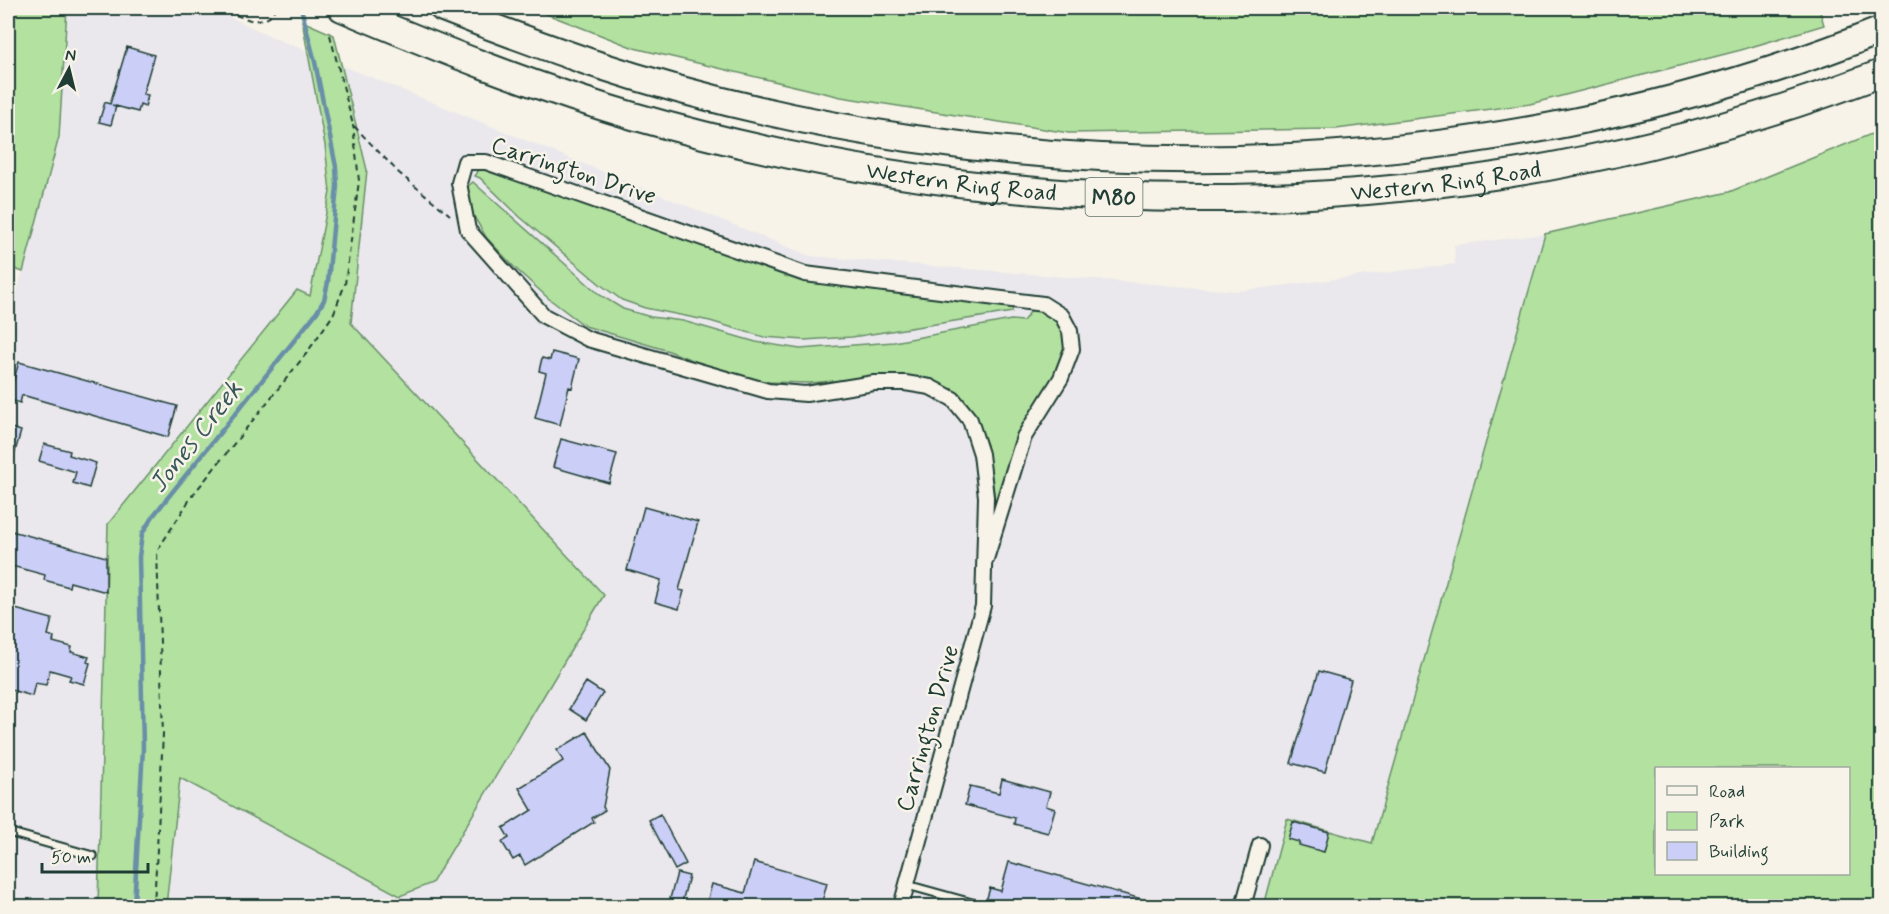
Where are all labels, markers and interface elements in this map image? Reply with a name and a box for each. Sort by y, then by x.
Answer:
north arrow [39,39,99,99]
text: N [64,45,77,67]
street label: Carrington Drive [486,130,660,216]
street label: Western Ring Road [1350,154,1544,209]
street label: Western Ring Road [864,156,1058,210]
road number: M80 [1086,178,1142,216]
water label: Jones Creek [142,374,251,500]
street label: Carrington Drive [890,641,970,816]
legend [1655,767,1850,875]
text: Road [1709,780,1745,804]
text: Park [1709,810,1745,834]
scale bar [42,836,148,874]
text: Building [1709,840,1769,866]
text: 50 m [51,846,91,870]

